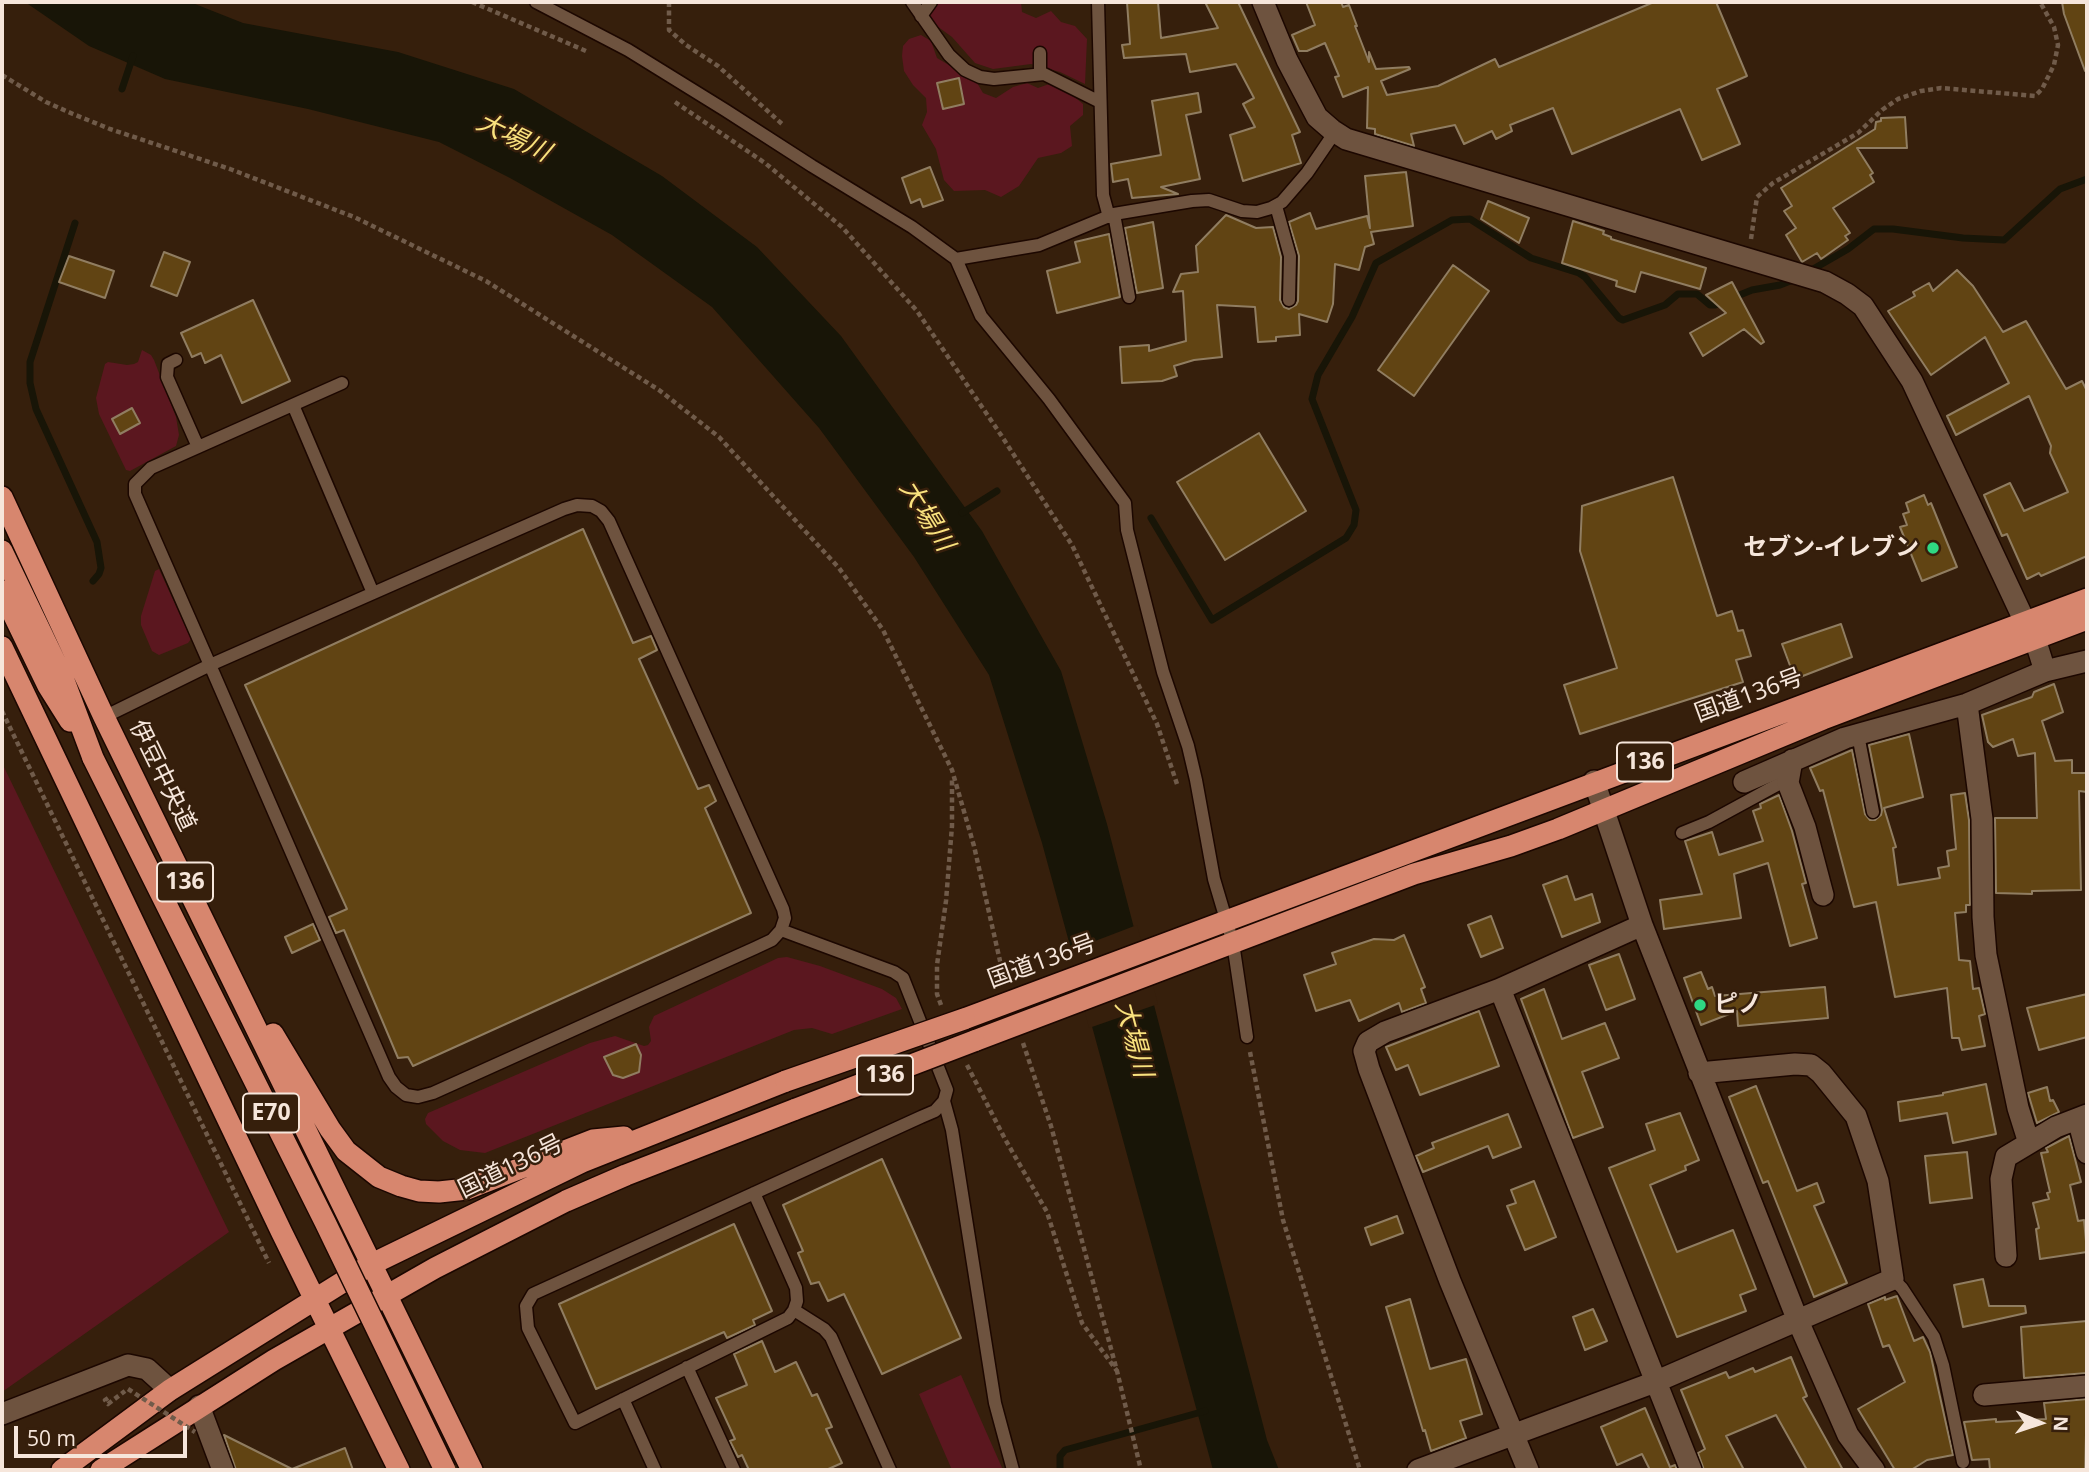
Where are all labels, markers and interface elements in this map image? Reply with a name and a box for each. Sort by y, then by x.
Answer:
water label: 大場川 [471,107,555,169]
water label: 大場川 [892,475,960,557]
place label: セブン-イレブン [1743,534,1919,562]
marker: セブン-イレブン [1925,540,1941,556]
street label: 国道136号 [1691,663,1807,729]
street label: 伊豆中央道 [123,716,201,836]
road number: 136 [1617,742,1673,782]
road number: 136 [157,862,213,902]
street label: 国道136号 [984,929,1100,995]
place label: ピノ [1714,991,1762,1019]
water label: 大場川 [1108,997,1158,1081]
marker: ピノ [1692,997,1708,1013]
road number: 136 [857,1056,913,1094]
road number: E70 [243,1094,299,1132]
street label: 国道136号 [454,1129,568,1205]
north arrow [2005,1388,2075,1458]
scale bar [18,1412,191,1456]
text: N [2048,1416,2074,1432]
text: 50 m [27,1424,76,1452]

